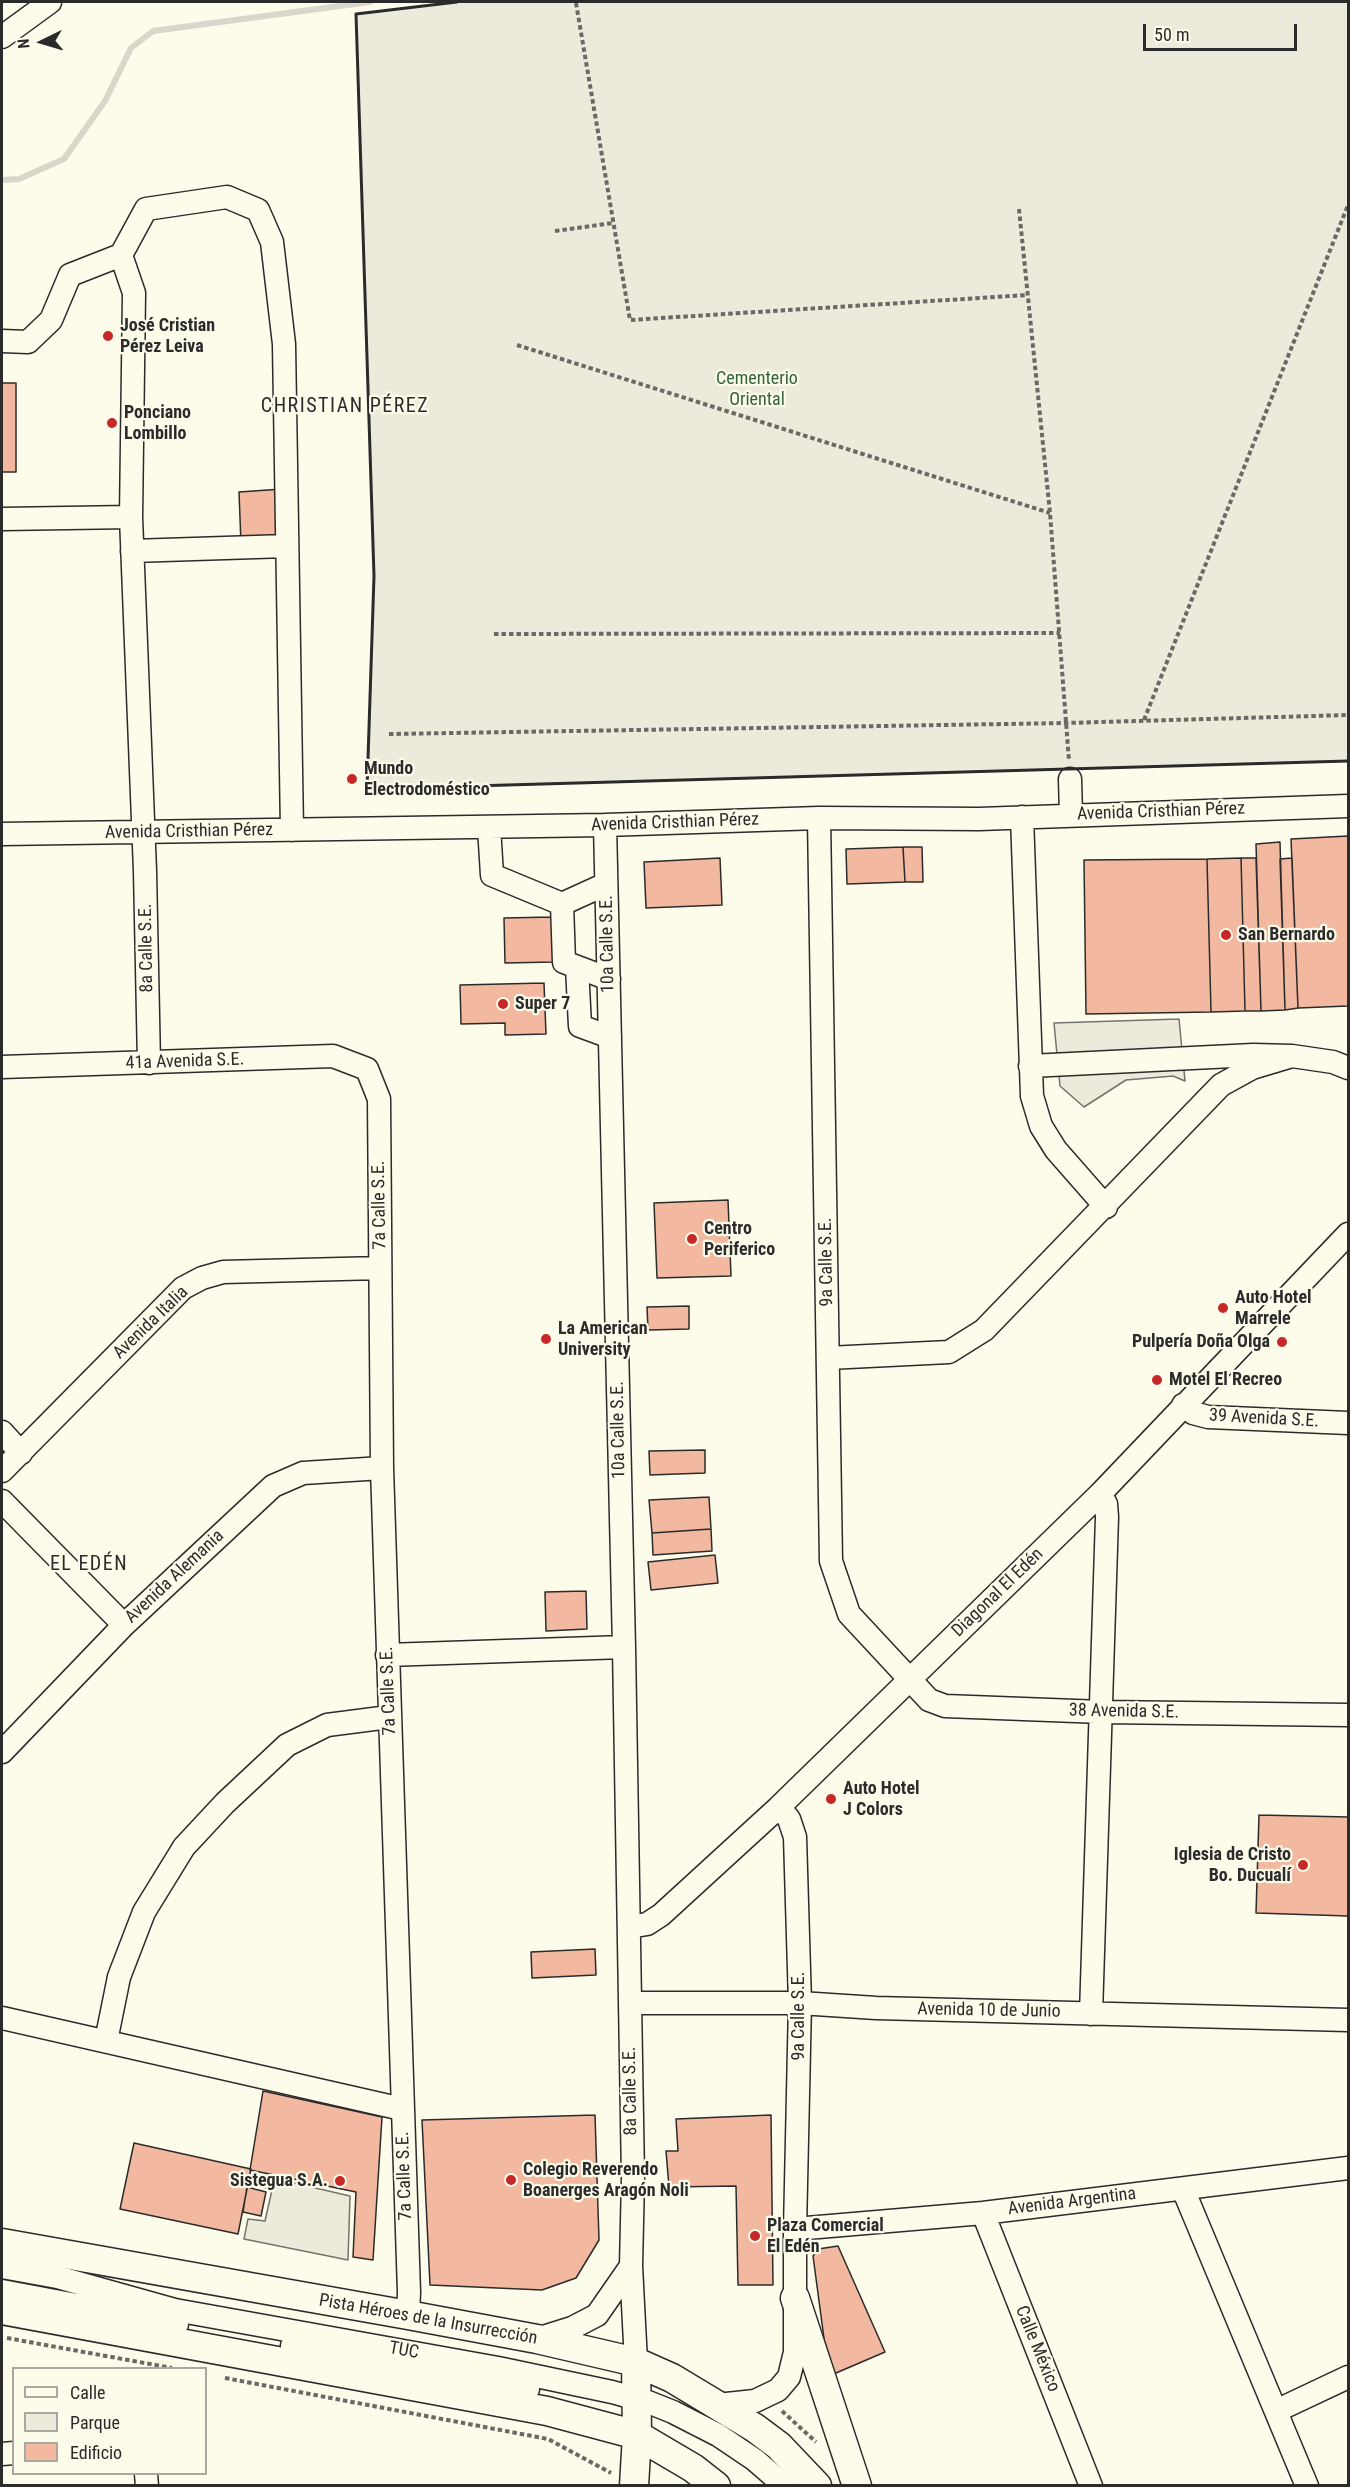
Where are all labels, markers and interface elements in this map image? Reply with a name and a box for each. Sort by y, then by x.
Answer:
north arrow [12,12,72,72]
scale bar [1146,12,1300,50]
text: 50 m [1154,24,1189,45]
text: N [14,38,33,49]
place label: José Cristian Pérez Leiva [120,315,215,358]
marker: José Cristian Pérez Leiva [101,329,115,343]
park label: Cementerio Oriental [716,368,798,410]
district label: CHRISTIAN PÉREZ [261,395,429,419]
place label: Ponciano Lombillo [124,402,191,444]
marker: Ponciano Lombillo [105,416,119,430]
place label: Mundo Electrodoméstico [364,758,490,800]
marker: Mundo Electrodoméstico [345,772,359,786]
street label: Avenida Cristhian Pérez [1077,798,1245,826]
street label: Avenida Cristhian Pérez [591,809,759,837]
street label: Avenida Cristhian Pérez [105,820,273,844]
street label: 10a Calle S.E. [596,895,620,993]
street label: 8a Calle S.E. [135,903,159,993]
place label: San Bernardo [1238,924,1335,946]
marker: San Bernardo [1219,928,1233,942]
place label: Super 7 [515,993,570,1015]
marker: Super 7 [496,997,510,1011]
street label: 41a Avenida S.E. [125,1049,245,1075]
street label: 7a Calle S.E. [368,1160,392,1250]
street label: 9a Calle S.E. [815,1217,839,1307]
place label: Centro Periferico [704,1218,775,1260]
marker: Centro Periferico [685,1232,699,1246]
street label: Avenida Italia [109,1282,193,1364]
place label: Auto Hotel Marrele [1235,1287,1312,1330]
marker: Auto Hotel Marrele [1216,1301,1230,1315]
place label: La American University [558,1318,648,1360]
place label: Pulpería Doña Olga [1132,1331,1270,1353]
marker: La American University [539,1332,553,1346]
marker: Pulpería Doña Olga [1275,1335,1289,1349]
place label: Motel El Recreo [1169,1369,1282,1391]
marker: Motel El Recreo [1150,1373,1164,1387]
street label: 10a Calle S.E. [607,1381,631,1479]
street label: 39 Avenida S.E. [1208,1405,1320,1433]
street label: Avenida Alemania [121,1526,229,1628]
street label: Diagonal El Edén [948,1544,1048,1642]
district label: EL EDÉN [50,1553,128,1577]
street label: 7a Calle S.E. [377,1646,401,1736]
street label: 38 Avenida S.E. [1069,1700,1179,1724]
place label: Auto Hotel J Colors [843,1778,920,1820]
marker: Auto Hotel J Colors [824,1792,838,1806]
place label: Iglesia de Cristo Bo. Ducualí [1174,1844,1291,1886]
marker: Iglesia de Cristo Bo. Ducualí [1296,1858,1310,1872]
street label: 9a Calle S.E. [788,1971,810,2061]
street label: Avenida 10 de Junio [917,1999,1061,2023]
street label: 8a Calle S.E. [619,2046,643,2136]
street label: 7a Calle S.E. [393,2131,417,2221]
place label: Colegio Reverendo Boanerges Aragón Noli [523,2159,689,2202]
place label: Sistegua S.A. [230,2170,328,2192]
marker: Colegio Reverendo Boanerges Aragón Noli [504,2173,518,2187]
marker: Sistegua S.A. [333,2174,347,2188]
street label: Avenida Argentina [1007,2183,1137,2221]
place label: Plaza Comercial El Edén [767,2215,884,2258]
marker: Plaza Comercial El Edén [748,2229,762,2243]
street label: Pista Héroes de la Insurrección [317,2290,539,2350]
street label: Calle México [1010,2303,1064,2395]
street label: TUC [388,2338,420,2364]
legend [12,2367,207,2475]
text: Calle [70,2382,106,2403]
text: Parque [70,2412,120,2433]
text: Edificio [70,2442,122,2463]

